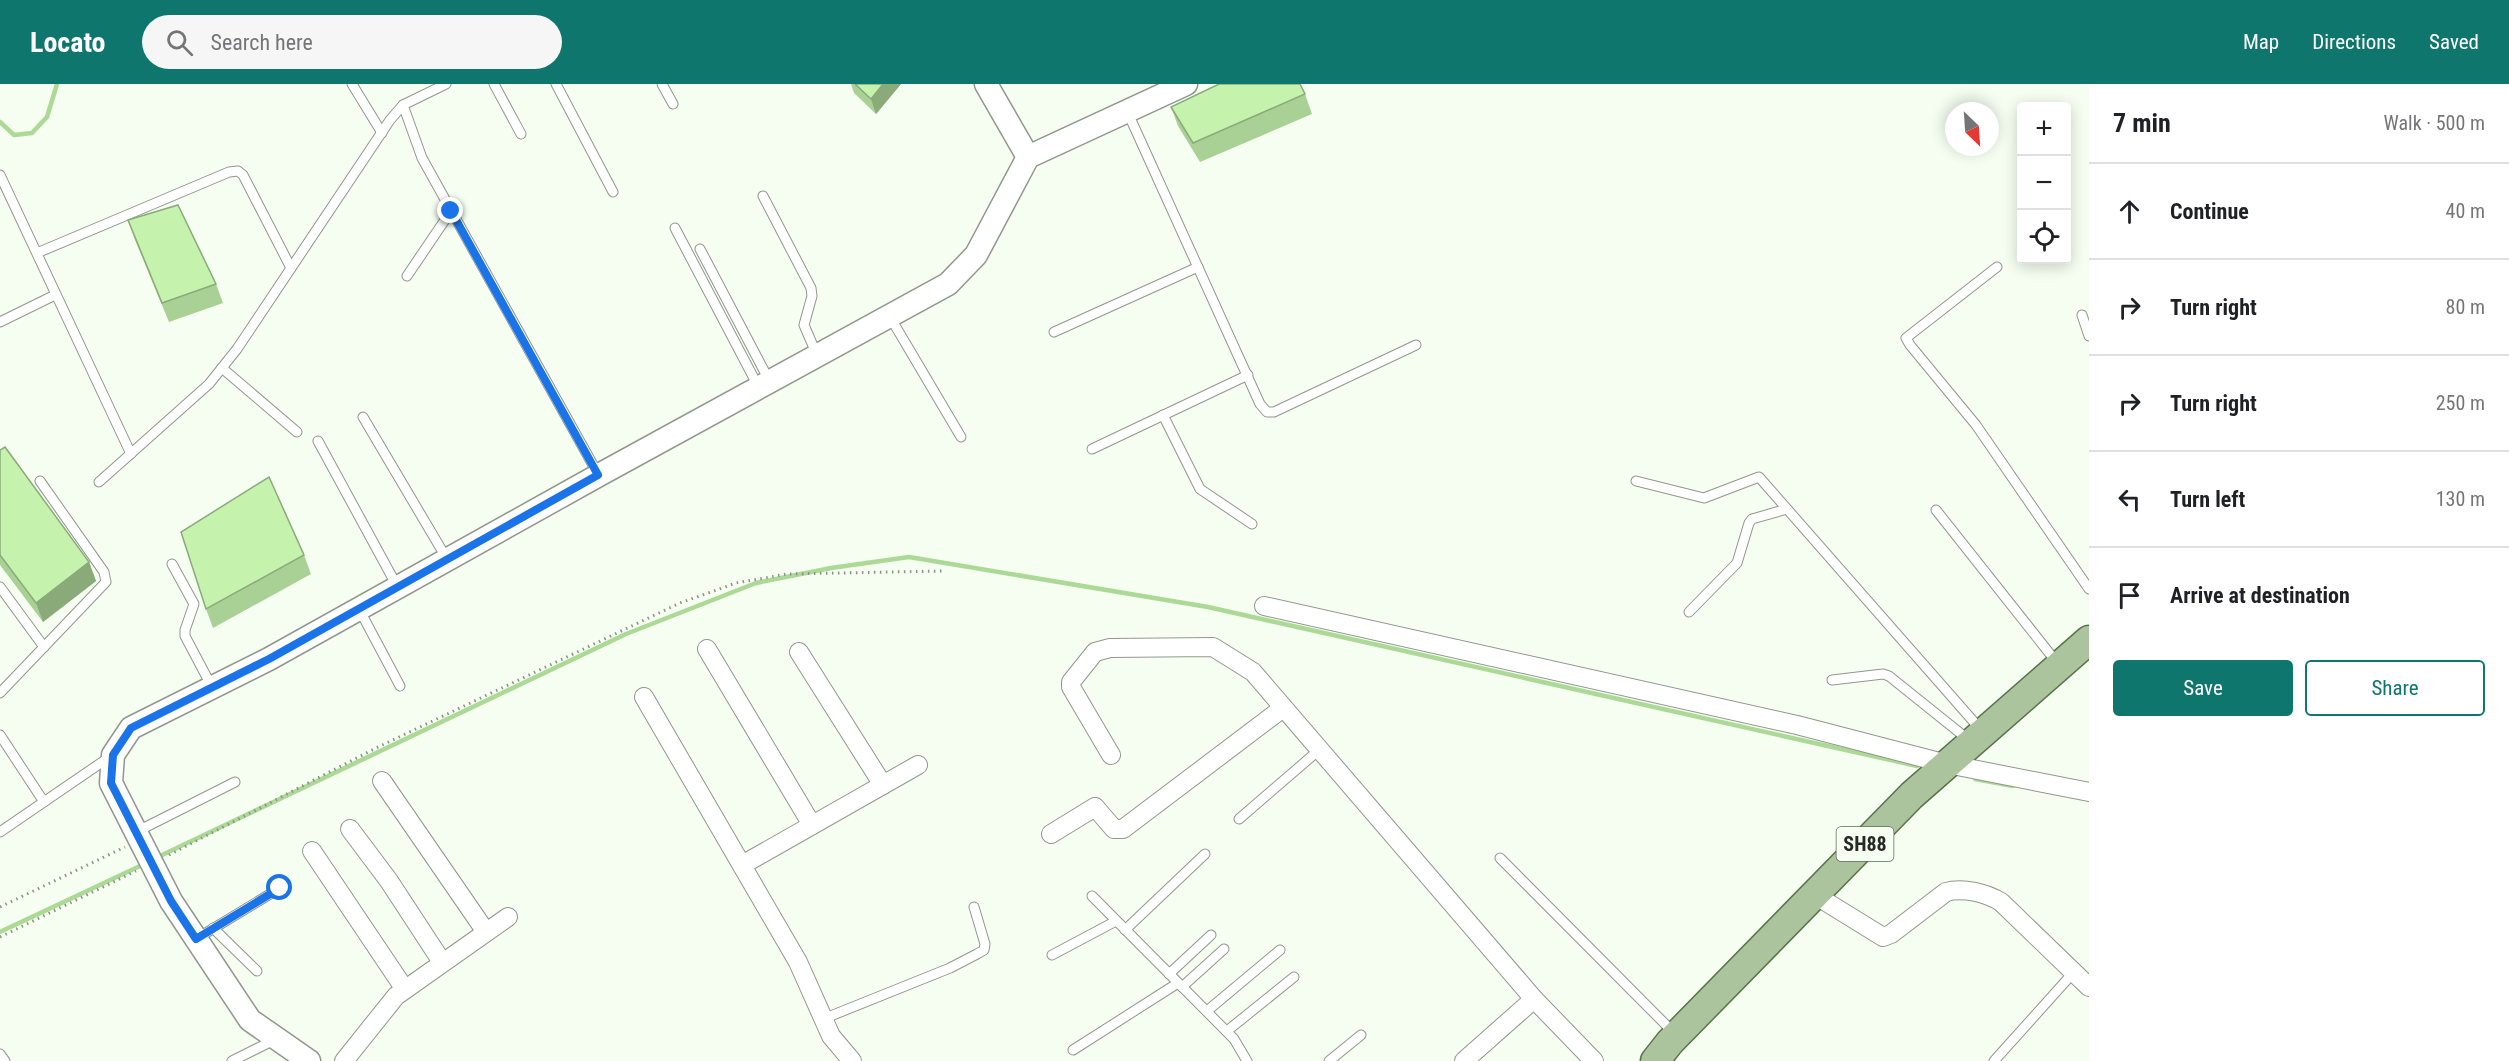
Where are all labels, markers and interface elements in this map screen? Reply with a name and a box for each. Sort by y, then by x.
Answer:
search box [142,15,562,69]
text: Locato [30,26,106,59]
icon: search [163,26,196,59]
text: Search here [211,30,313,55]
text: Map [2243,30,2279,54]
text: Directions [2312,30,2396,54]
text: Saved [2429,30,2479,54]
north arrow [1945,102,1999,156]
map controls [2017,102,2071,264]
button: + [2017,102,2071,156]
text: 7 min [2113,108,2171,138]
text: Walk · 500 m [2384,111,2485,135]
button: − [2017,156,2071,210]
icon: ahead [2113,195,2146,228]
route end [437,197,463,223]
text: Continue [2170,199,2249,224]
text: 40 m [2446,199,2485,223]
button: locate [2017,210,2071,264]
icon: right [2113,291,2146,324]
text: Turn right [2170,295,2257,320]
text: 80 m [2446,295,2485,319]
icon: right [2113,387,2146,420]
text: Turn right [2170,391,2257,416]
text: 250 m [2436,391,2485,415]
icon: left [2113,483,2146,516]
text: Turn left [2170,487,2245,512]
text: 130 m [2436,487,2485,511]
icon: arrive [2113,579,2146,612]
text: Arrive at destination [2170,583,2350,608]
button: Save [2113,660,2293,716]
button: Share [2305,660,2485,716]
road number: SH88 [1836,827,1894,861]
route start [266,874,292,900]

